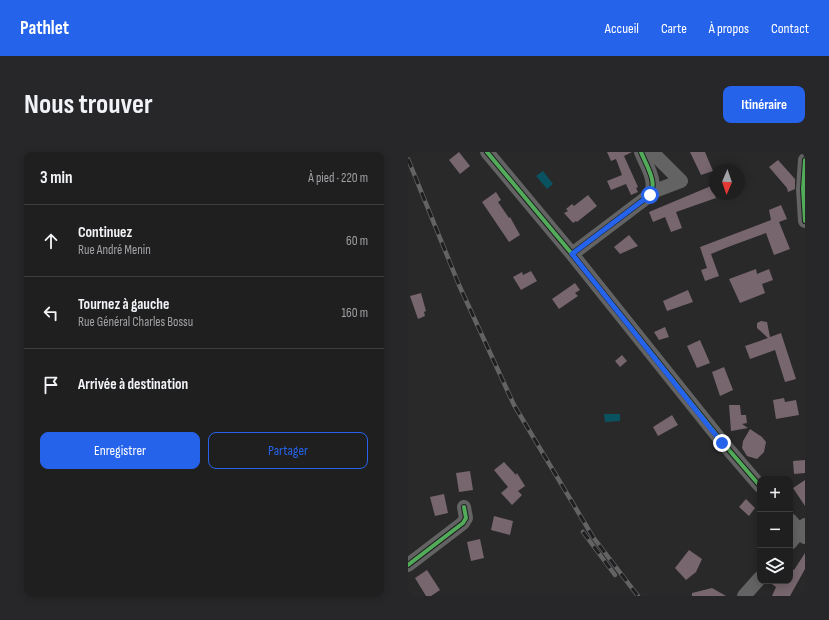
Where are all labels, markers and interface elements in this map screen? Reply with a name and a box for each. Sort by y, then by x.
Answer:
text: Pathlet [20,17,69,40]
text: Accueil [605,20,639,37]
text: Carte [661,20,687,37]
text: À propos [709,20,749,37]
text: Contact [771,20,809,37]
button: Itinéraire [723,86,805,123]
text: Nous trouver [24,88,153,121]
north arrow [709,164,745,200]
text: 3 min [40,168,73,188]
text: À pied · 220 m [308,170,368,186]
route start [641,186,659,204]
text: Continuez [78,223,132,242]
icon: ahead [40,230,62,252]
text: 60 m [346,233,368,249]
text: Rue André Menin [78,242,151,258]
text: Tournez à gauche [78,295,169,314]
icon: left [40,302,62,324]
text: 160 m [342,305,368,321]
text: Rue Général Charles Bossu [78,314,193,330]
icon: arrive [40,374,62,396]
text: Arrivée à destination [78,375,188,394]
button: Enregistrer [40,432,200,469]
button: Partager [208,432,368,469]
route end [713,434,731,452]
map controls [757,476,793,584]
button: + [757,476,793,512]
button: − [757,512,793,548]
button: layers [757,548,793,584]

